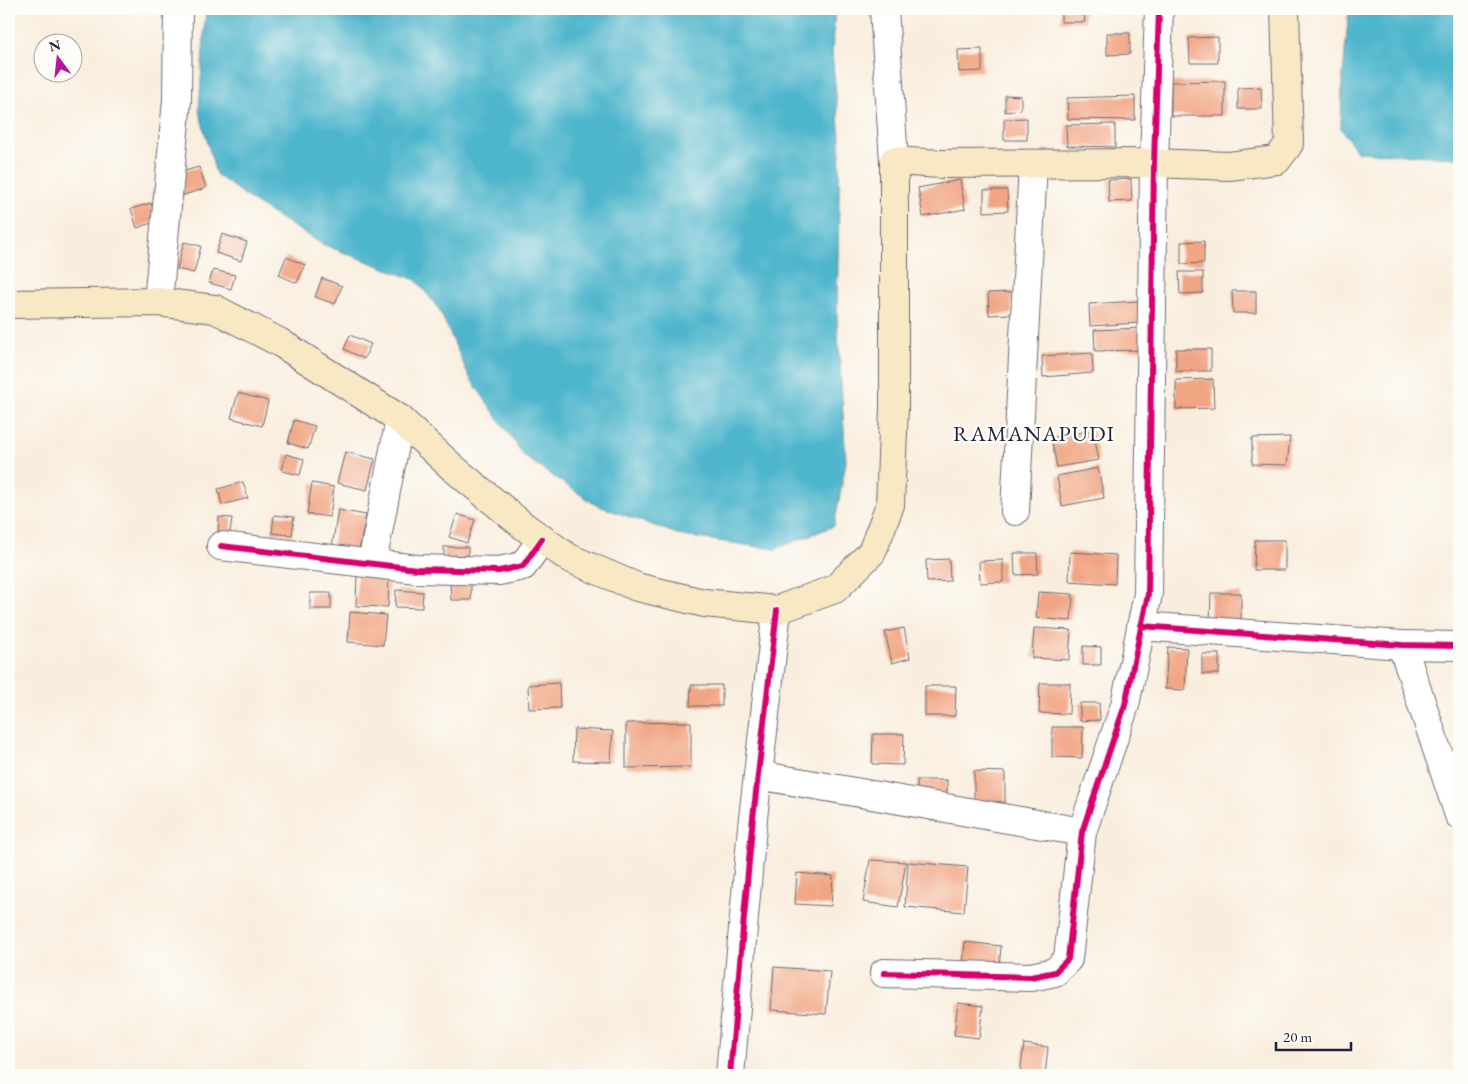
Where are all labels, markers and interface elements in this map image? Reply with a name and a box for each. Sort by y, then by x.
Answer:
north arrow [32,32,82,82]
text: N [47,35,63,56]
district label: RAMANAPUDI [953,419,1115,448]
scale bar [1276,1019,1350,1051]
text: 20 m [1283,1027,1312,1046]

